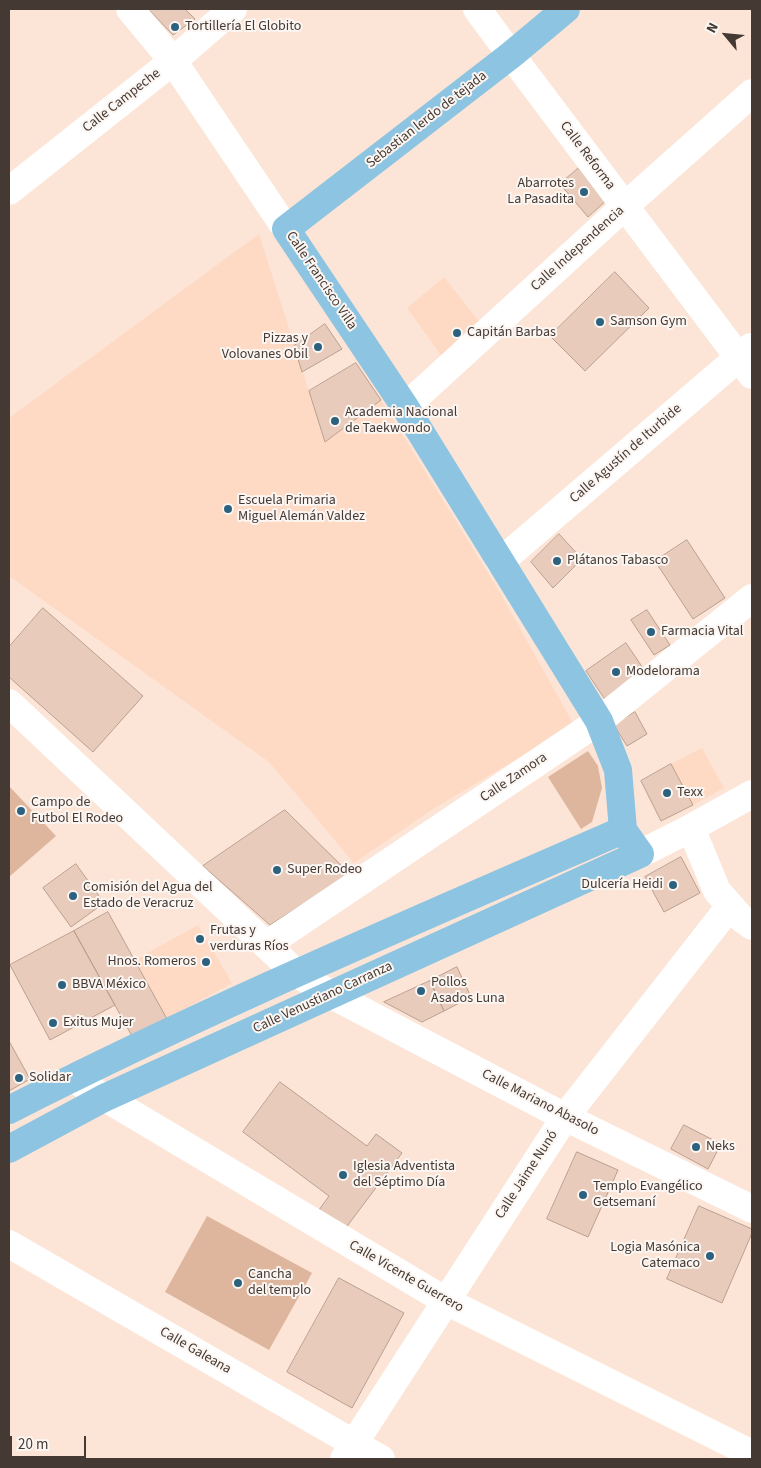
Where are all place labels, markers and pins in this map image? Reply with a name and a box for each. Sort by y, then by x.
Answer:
place label: Tortillería El Globito [185,19,301,35]
marker: Tortillería El Globito [169,21,181,33]
place label: Abarrotes La Pasadita [507,176,574,208]
marker: Abarrotes La Pasadita [578,186,590,198]
place label: Samson Gym [610,314,687,330]
marker: Samson Gym [594,316,606,328]
place label: Capitán Barbas [467,325,556,341]
marker: Capitán Barbas [451,327,463,339]
place label: Pizzas y Volovanes Obil [222,331,308,364]
marker: Pizzas y Volovanes Obil [312,341,324,353]
place label: Academia Nacional de Taekwondo [345,405,457,438]
marker: Academia Nacional de Taekwondo [329,415,341,427]
place label: Escuela Primaria Miguel Alemán Valdez [238,493,365,526]
marker: Escuela Primaria Miguel Alemán Valdez [222,503,234,515]
place label: Plátanos Tabasco [567,553,668,569]
marker: Plátanos Tabasco [551,555,563,567]
place label: Farmacia Vital [661,624,743,640]
marker: Farmacia Vital [645,626,657,638]
place label: Modelorama [626,664,700,680]
marker: Modelorama [610,666,622,678]
place label: Texx [677,785,703,801]
marker: Texx [661,787,673,799]
place label: Campo de Futbol El Rodeo [31,795,123,828]
marker: Campo de Futbol El Rodeo [15,805,27,817]
place label: Super Rodeo [287,862,362,878]
marker: Super Rodeo [271,864,283,876]
place label: Dulcería Heidi [581,877,663,893]
marker: Dulcería Heidi [667,879,679,891]
place label: Comisión del Agua del Estado de Veracruz [83,880,212,912]
marker: Comisión del Agua del Estado de Veracruz [67,890,79,902]
place label: Frutas y verduras Ríos [210,923,289,956]
marker: Frutas y verduras Ríos [194,933,206,945]
place label: Hnos. Romeros [107,954,196,970]
marker: Hnos. Romeros [200,956,212,968]
place label: Pollos Asados Luna [431,975,505,1008]
place label: BBVA México [72,977,146,993]
marker: BBVA México [56,979,68,991]
marker: Pollos Asados Luna [415,985,427,997]
place label: Exitus Mujer [63,1015,134,1031]
marker: Exitus Mujer [47,1017,59,1029]
place label: Solidar [29,1070,71,1086]
marker: Solidar [13,1072,25,1084]
place label: Neks [706,1139,735,1155]
marker: Neks [690,1141,702,1153]
place label: Iglesia Adventista del Séptimo Día [353,1159,455,1192]
marker: Iglesia Adventista del Séptimo Día [337,1169,349,1181]
place label: Templo Evangélico Getsemaní [593,1179,703,1212]
marker: Templo Evangélico Getsemaní [577,1189,589,1201]
place label: Logia Masónica Catemaco [610,1240,700,1272]
marker: Logia Masónica Catemaco [704,1250,716,1262]
place label: Cancha del templo [248,1267,311,1300]
marker: Cancha del templo [232,1277,244,1289]

